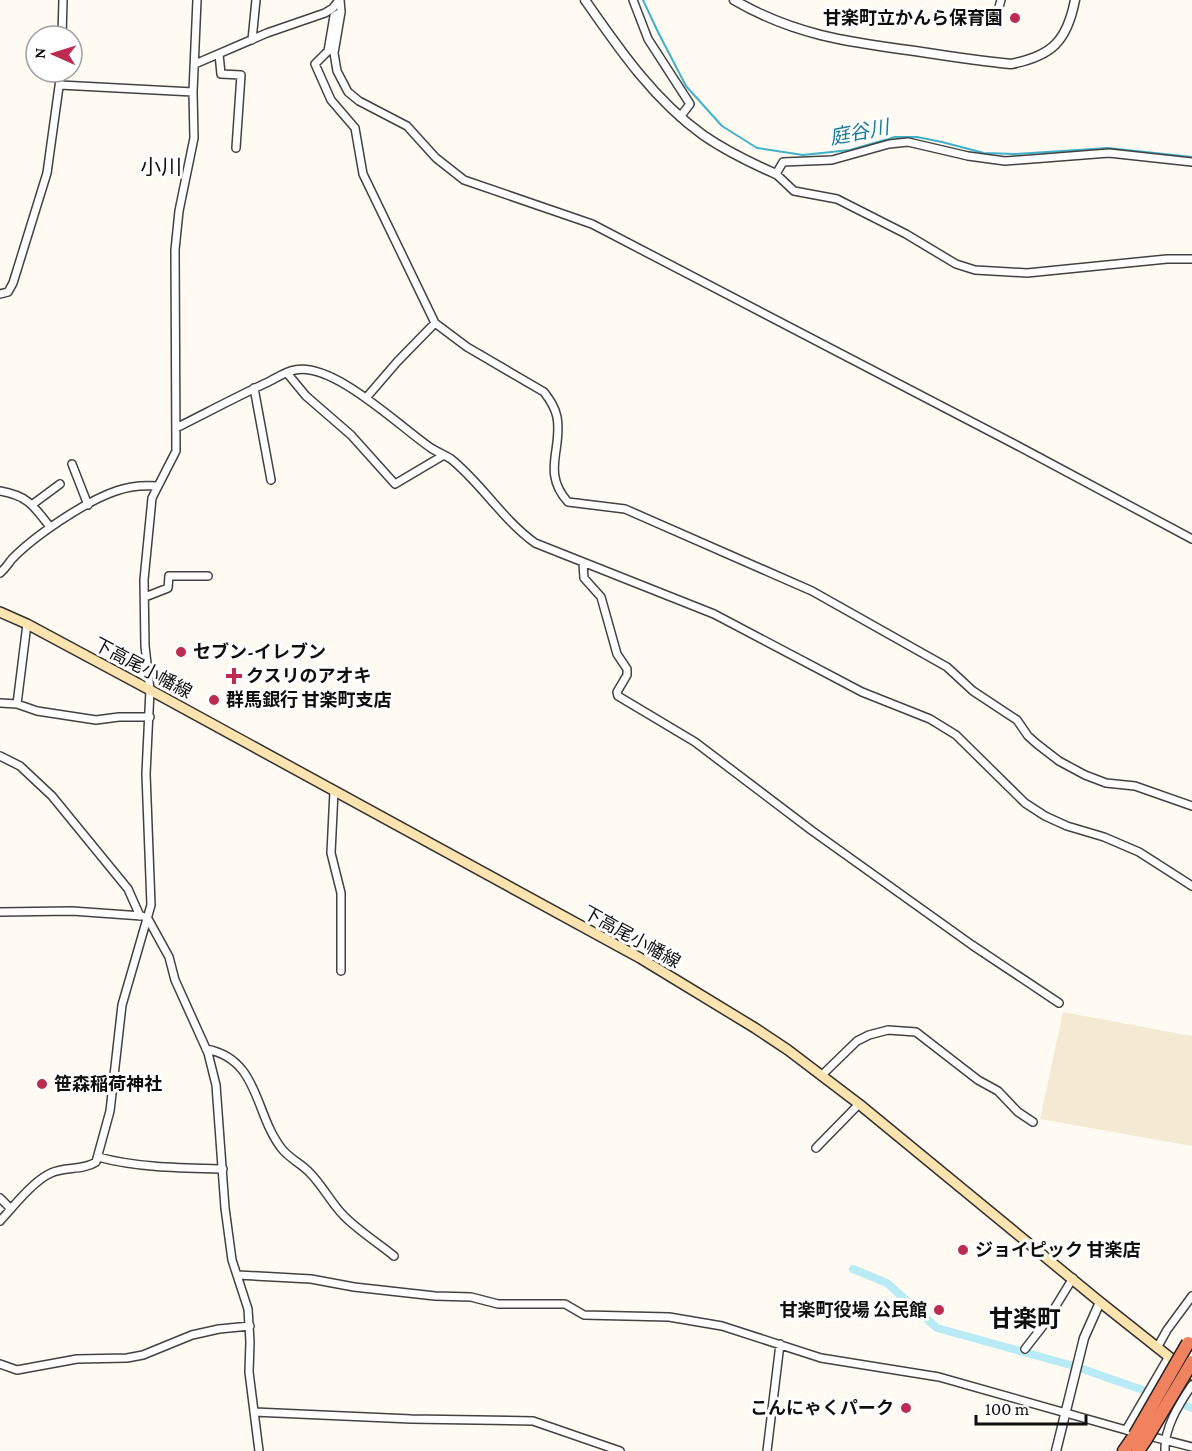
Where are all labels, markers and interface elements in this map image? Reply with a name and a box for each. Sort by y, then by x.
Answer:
place label: 甘楽町立かんら保育園 [823,8,1003,28]
marker: 甘楽町立かんら保育園 [1008,11,1022,25]
north arrow [24,24,84,84]
text: N [31,47,48,59]
water label: 庭谷川 [827,115,893,149]
district label: 小川 [140,155,182,179]
street label: 下高尾小幡線 [91,634,195,702]
place label: セブン-イレブン [193,642,326,662]
marker: セブン-イレブン [174,645,188,659]
place label: クスリのアオキ [246,666,371,686]
marker: クスリのアオキ [227,669,241,683]
place label: 群馬銀行 甘楽町支店 [226,689,391,710]
marker: 群馬銀行 甘楽町支店 [207,693,221,707]
street label: 下高尾小幡線 [580,902,684,972]
place label: 笹森稲荷神社 [54,1074,162,1094]
marker: 笹森稲荷神社 [35,1077,49,1091]
place label: ジョイピック 甘楽店 [975,1240,1140,1260]
marker: ジョイピック 甘楽店 [956,1243,970,1257]
place label: 甘楽町役場 公民館 [780,1300,927,1320]
marker: 甘楽町役場 公民館 [932,1303,946,1317]
district label: 甘楽町 [989,1305,1061,1332]
scale bar [976,1388,1086,1426]
place label: こんにゃくパーク [750,1398,894,1418]
text: 100 m [985,1399,1030,1419]
marker: こんにゃくパーク [899,1401,913,1415]

